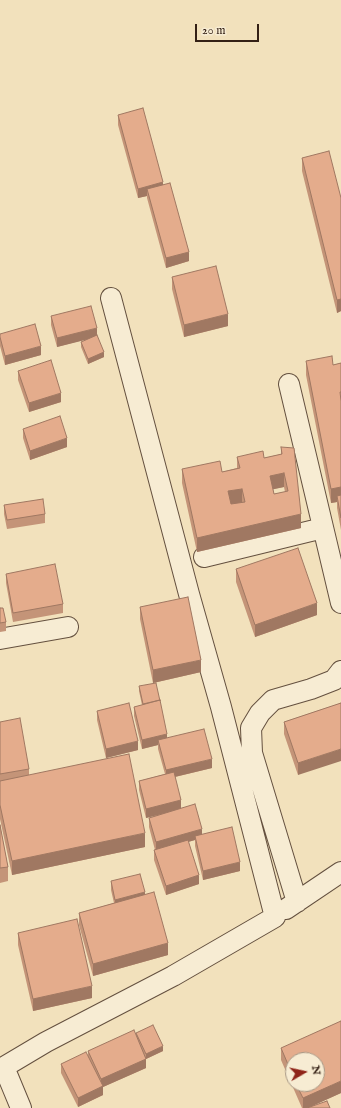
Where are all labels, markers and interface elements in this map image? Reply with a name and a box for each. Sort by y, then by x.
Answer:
scale bar [197,16,261,42]
text: 20 m [202,23,225,38]
north arrow [285,1052,325,1092]
text: N [308,1064,324,1076]

